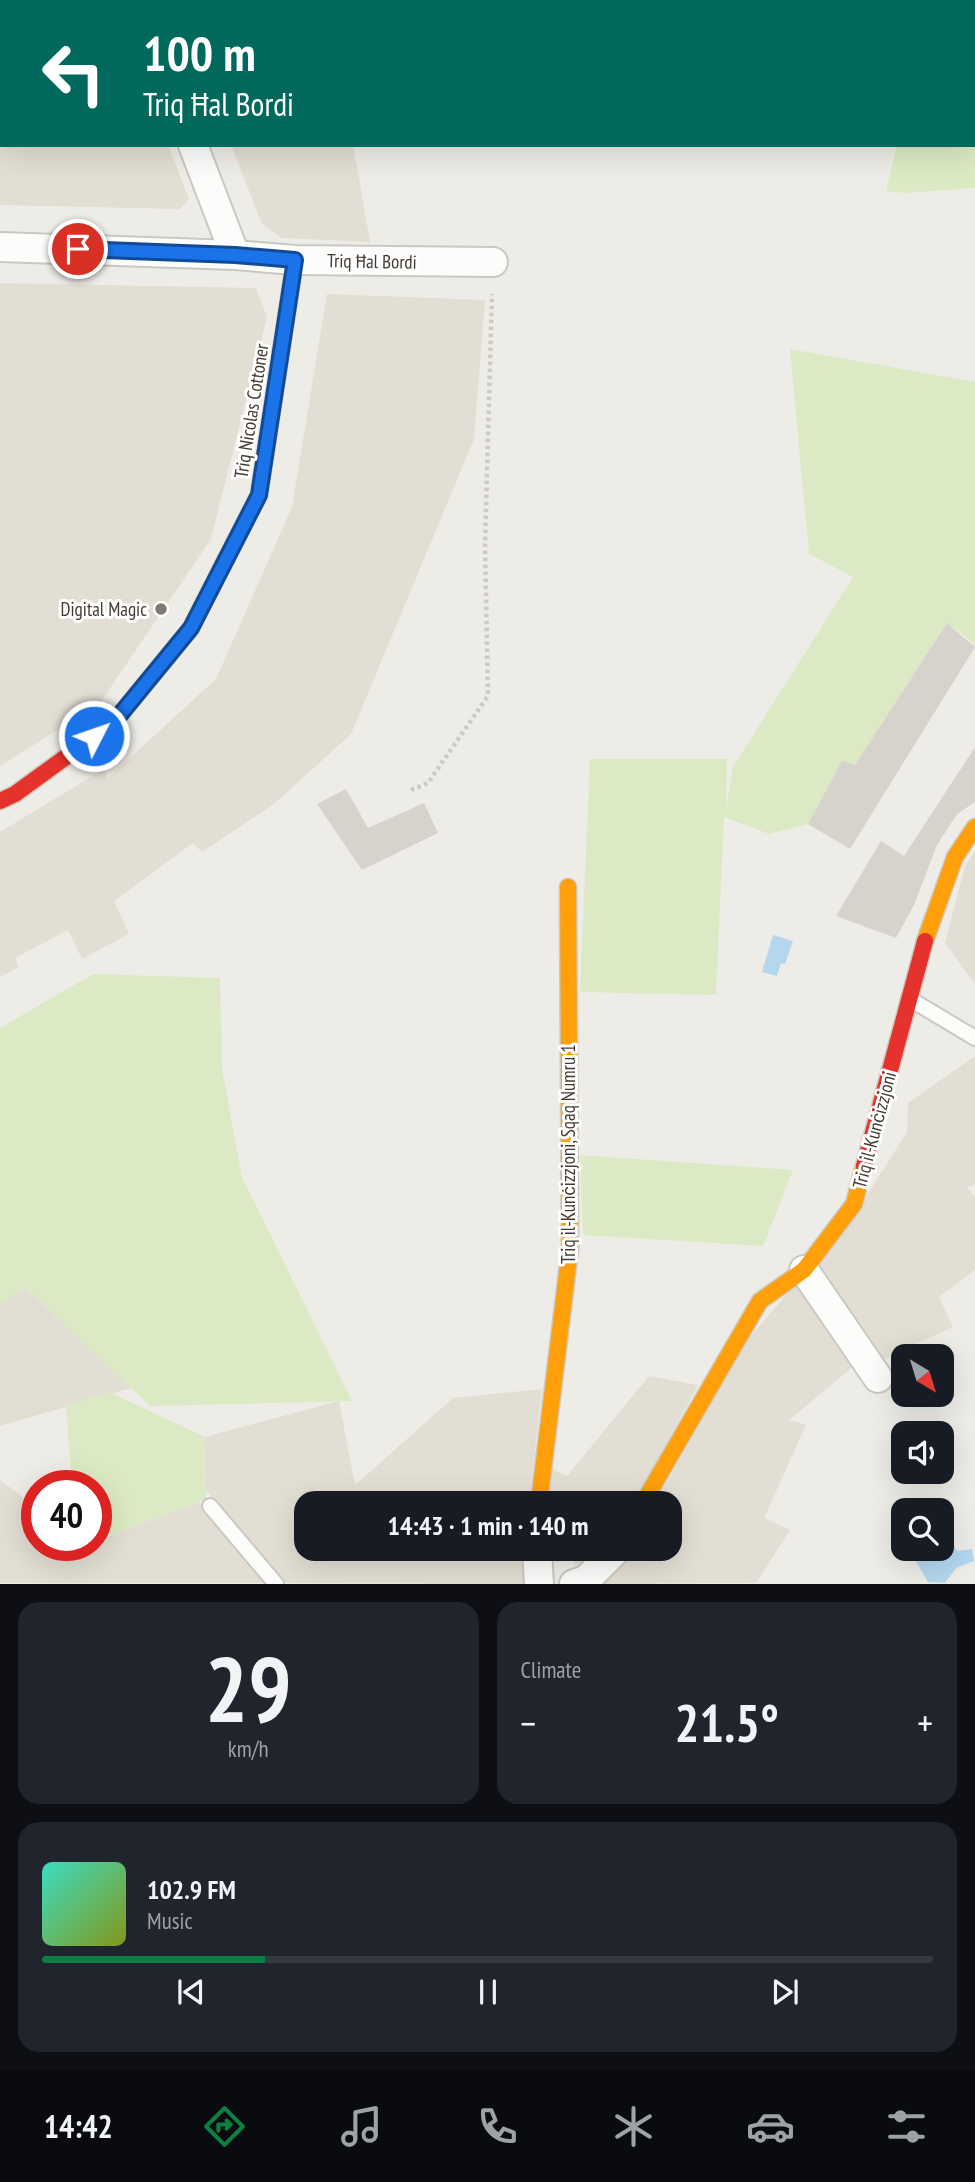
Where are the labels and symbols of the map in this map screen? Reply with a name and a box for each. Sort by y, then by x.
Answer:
pin [48,219,108,279]
street label: Triq Ħal Bordi [327,248,417,274]
street label: Triq Nicolas Cottoner [228,341,274,480]
place label: Digital Magic [60,597,147,621]
marker: Digital Magic [153,601,169,617]
position arrow [57,699,131,773]
street label: Triq il-Kunċizzjoni, Sqaq Numru 1 [556,1044,580,1264]
street label: Triq il-Kunċizzjoni [847,1069,901,1191]
north arrow [891,1344,954,1407]
speed limit sign: 40 [21,1470,112,1561]

